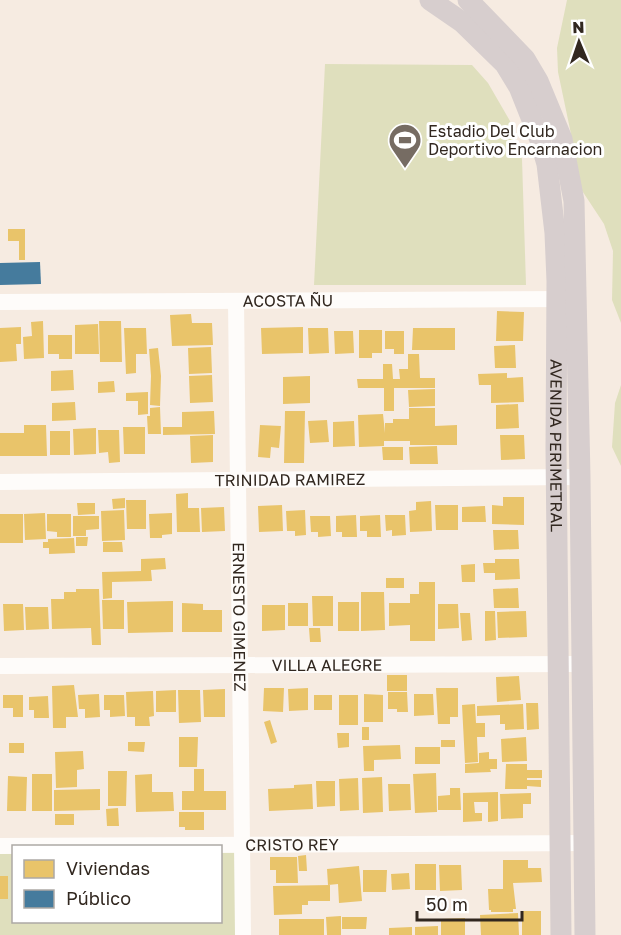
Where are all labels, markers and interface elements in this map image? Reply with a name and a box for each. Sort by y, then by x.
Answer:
north arrow [549,12,609,72]
text: N [572,17,585,37]
place label: Estadio Del Club Deportivo Encarnacion [428,121,602,159]
sports icon: Estadio Del Club Deportivo Encarnacion [387,122,423,169]
street label: ACOSTA ÑU [243,290,333,311]
street label: AVENIDA PERIMETRAL [546,359,567,532]
street label: TRINIDAD RAMIREZ [215,469,365,490]
street label: ERNESTO GIMENEZ [229,542,250,692]
street label: VILLA ALEGRE [272,655,382,675]
street label: CRISTO REY [245,834,340,855]
legend [12,845,222,923]
text: Viviendas [66,857,150,879]
scale bar [417,884,522,922]
text: Público [66,887,131,909]
text: 50 m [426,893,468,915]

